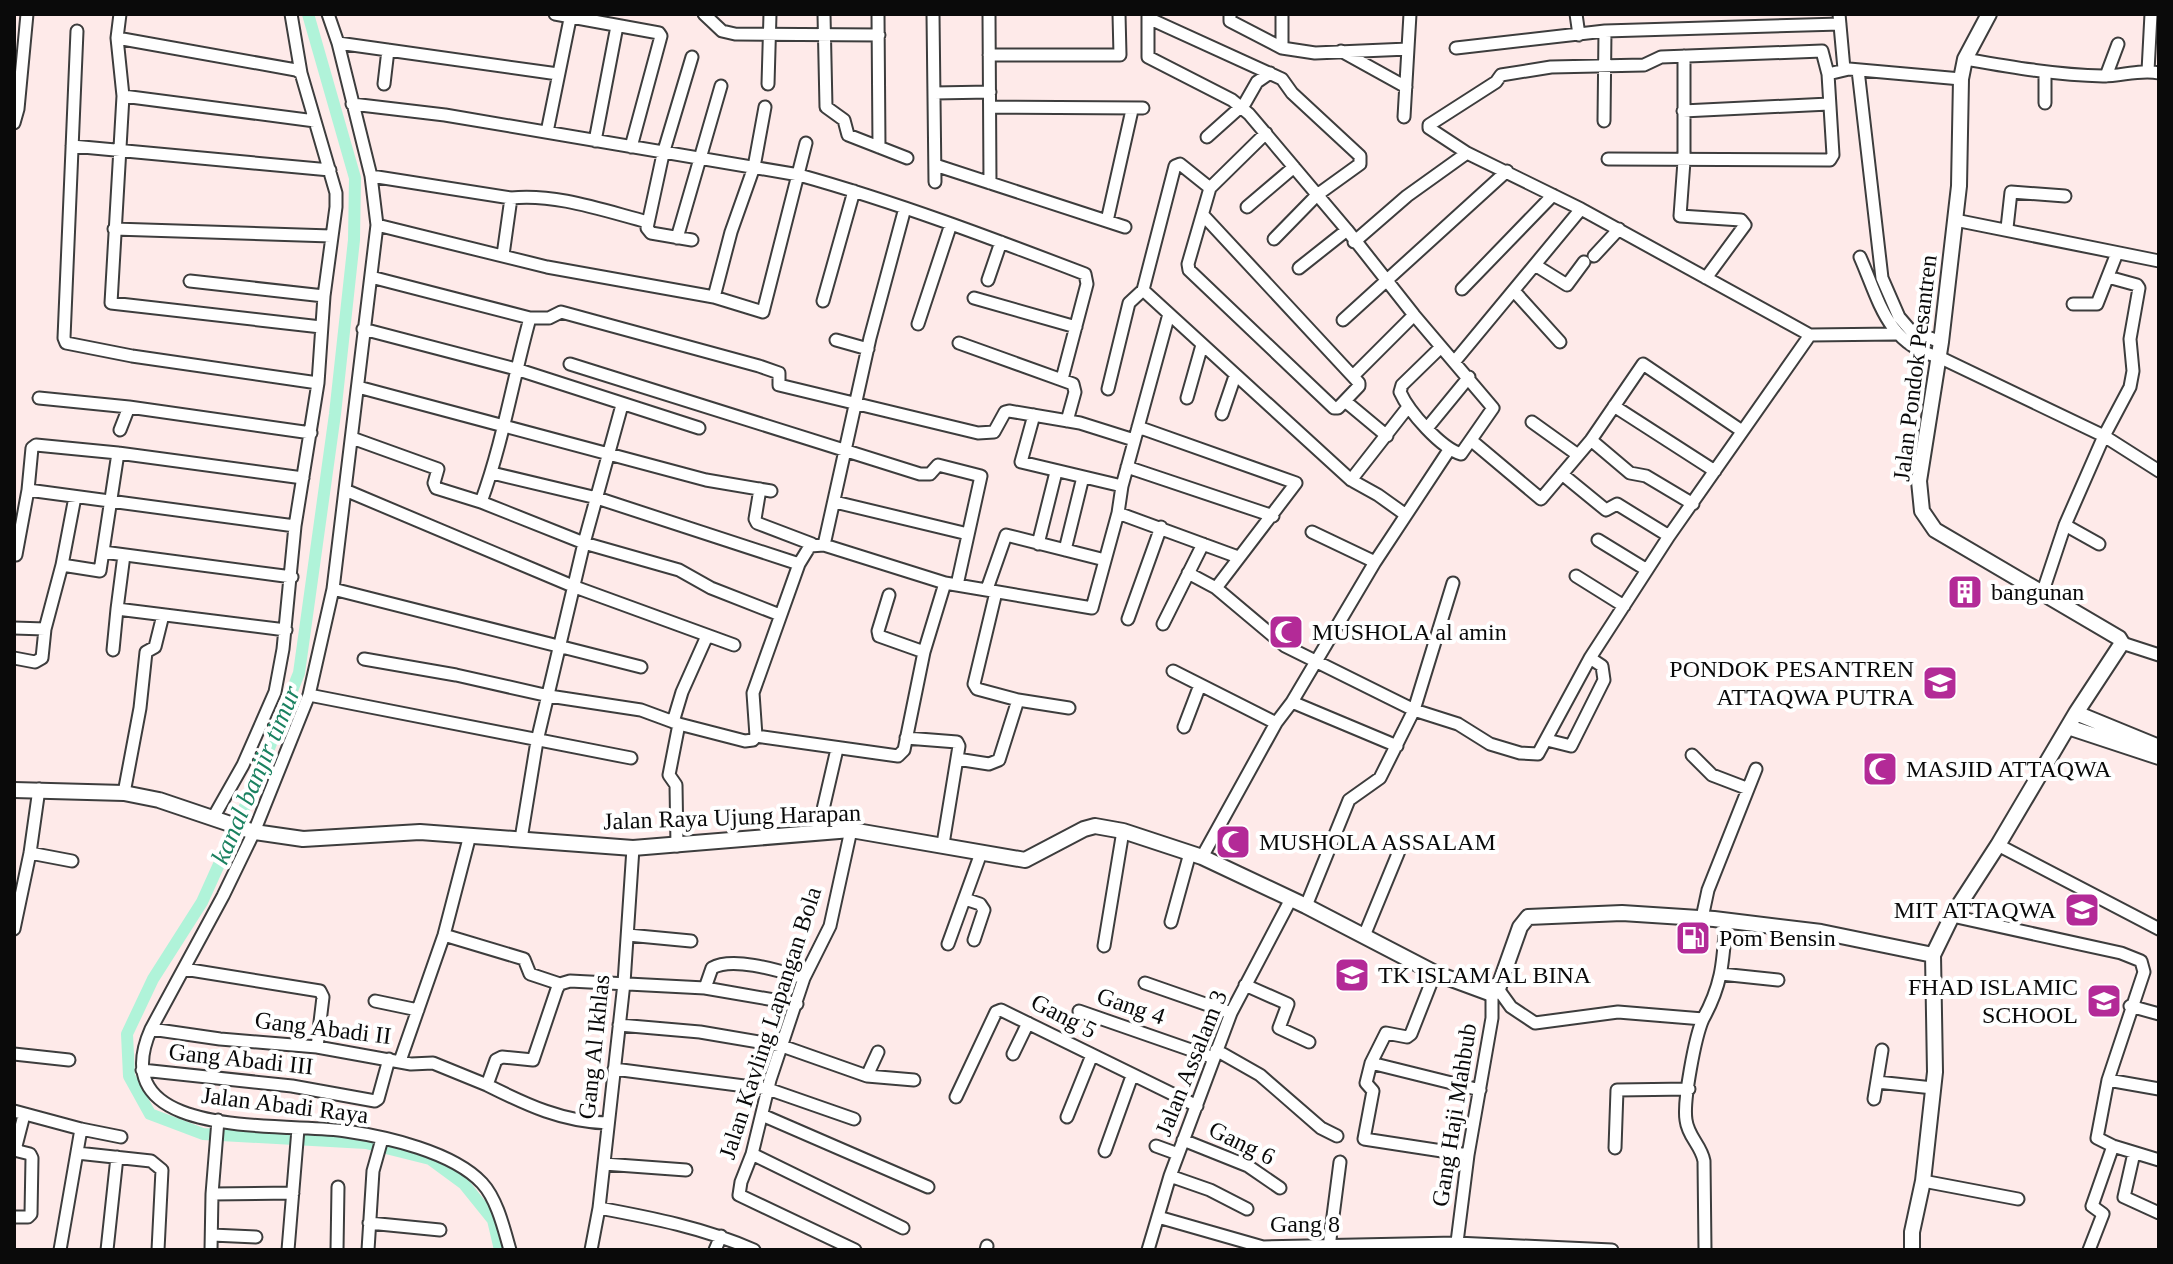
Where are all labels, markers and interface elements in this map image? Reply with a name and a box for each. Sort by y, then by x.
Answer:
street label: Jalan Pondok Pesantren [1888,253,1942,483]
building icon: bangunan [1946,573,1984,611]
place label: bangunan [1991,579,2084,605]
mosque icon: MUSHOLA al amin [1267,613,1305,651]
place label: MUSHOLA al amin [1312,619,1507,645]
place label: PONDOK PESANTREN ATTAQWA PUTRA [1669,656,1915,710]
school or university icon: PONDOK PESANTREN ATTAQWA PUTRA [1921,664,1959,702]
water label: kanal banjir timur [205,681,307,868]
mosque icon: MASJID ATTAQWA [1861,750,1899,788]
place label: MASJID ATTAQWA [1906,756,2112,782]
street label: Jalan Raya Ujung Harapan [603,800,861,834]
mosque icon: MUSHOLA ASSALAM [1214,823,1252,861]
place label: MUSHOLA ASSALAM [1259,829,1496,855]
street label: Jalan Kavling Lapangan Bola [714,883,826,1162]
school or university icon: MIT ATTAQWA [2063,891,2101,929]
place label: MIT ATTAQWA [1894,897,2057,923]
fuel station icon: Pom Bensin [1674,919,1712,957]
place label: Pom Bensin [1719,925,1836,951]
school or university icon: TK ISLAM AL BINA [1333,956,1371,994]
place label: TK ISLAM AL BINA [1378,962,1592,988]
street label: Gang Al Ikhlas [573,973,615,1121]
place label: FHAD ISLAMIC SCHOOL [1908,974,2078,1028]
street label: Gang 4 [1094,982,1168,1030]
school or university icon: FHAD ISLAMIC SCHOOL [2085,982,2123,1020]
street label: Jalan Assalam 3 [1150,986,1232,1140]
street label: Gang 5 [1027,989,1101,1043]
street label: Gang Abadi II [253,1007,393,1049]
street label: Gang Haji Mahbub [1427,1021,1481,1209]
street label: Gang Abadi III [167,1038,315,1080]
street label: Jalan Abadi Raya [200,1082,370,1128]
street label: Gang 6 [1205,1116,1279,1170]
street label: Gang 8 [1270,1211,1340,1237]

